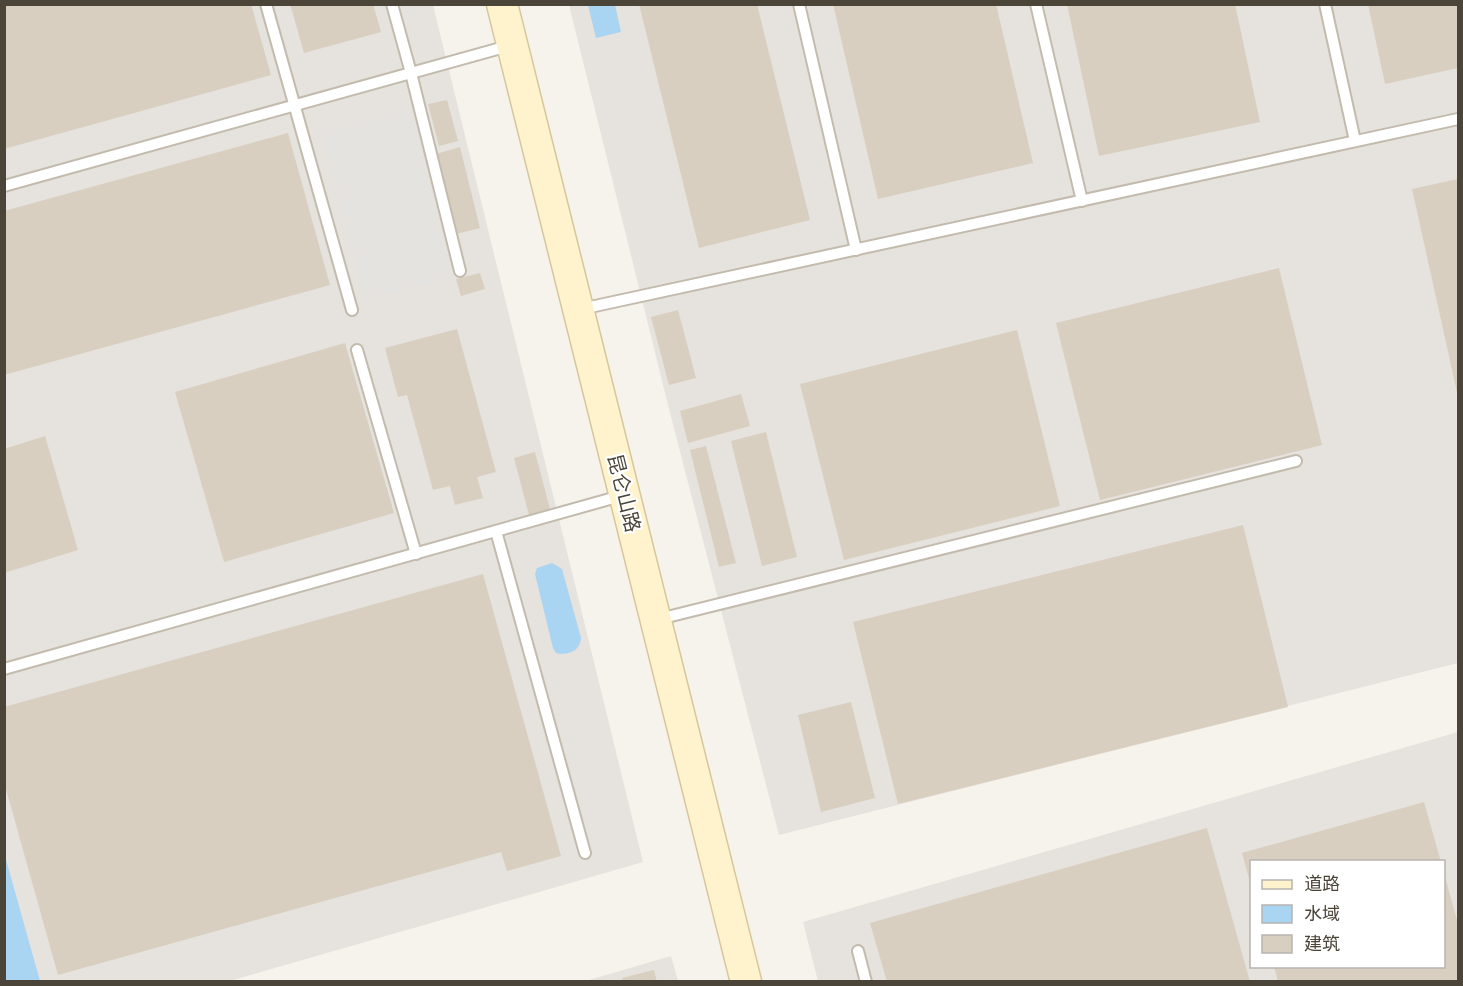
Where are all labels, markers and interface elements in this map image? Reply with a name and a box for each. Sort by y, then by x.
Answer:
street label: 昆仑山路 [604,451,646,534]
legend [1250,860,1445,968]
text: 道路 [1304,872,1340,894]
text: 水域 [1304,902,1340,924]
text: 建筑 [1304,932,1340,954]

